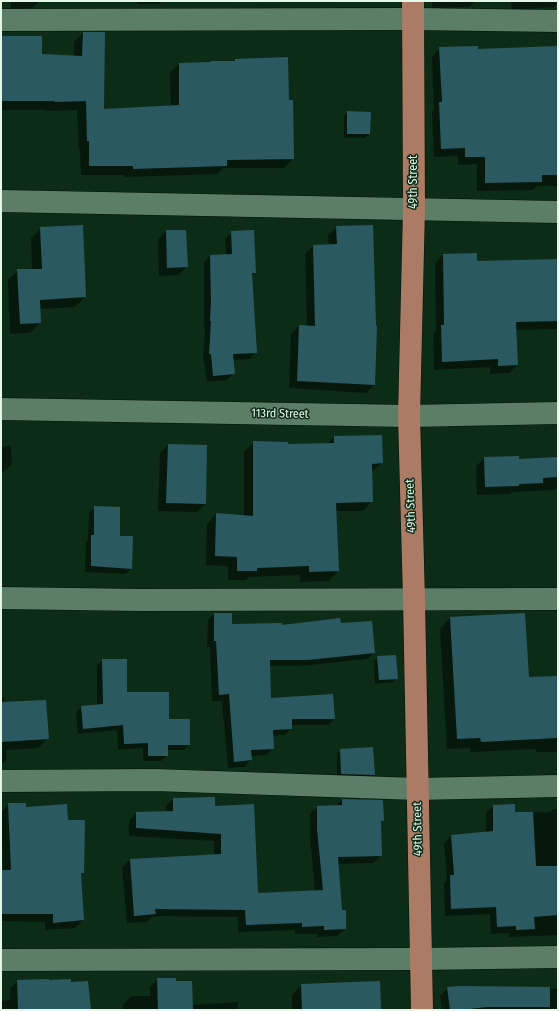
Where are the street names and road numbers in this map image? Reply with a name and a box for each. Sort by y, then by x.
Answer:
street label: 49th Street [407,155,421,209]
street label: 113rd Street [251,406,309,422]
street label: 49th Street [403,479,419,533]
street label: 49th Street [410,802,426,856]

